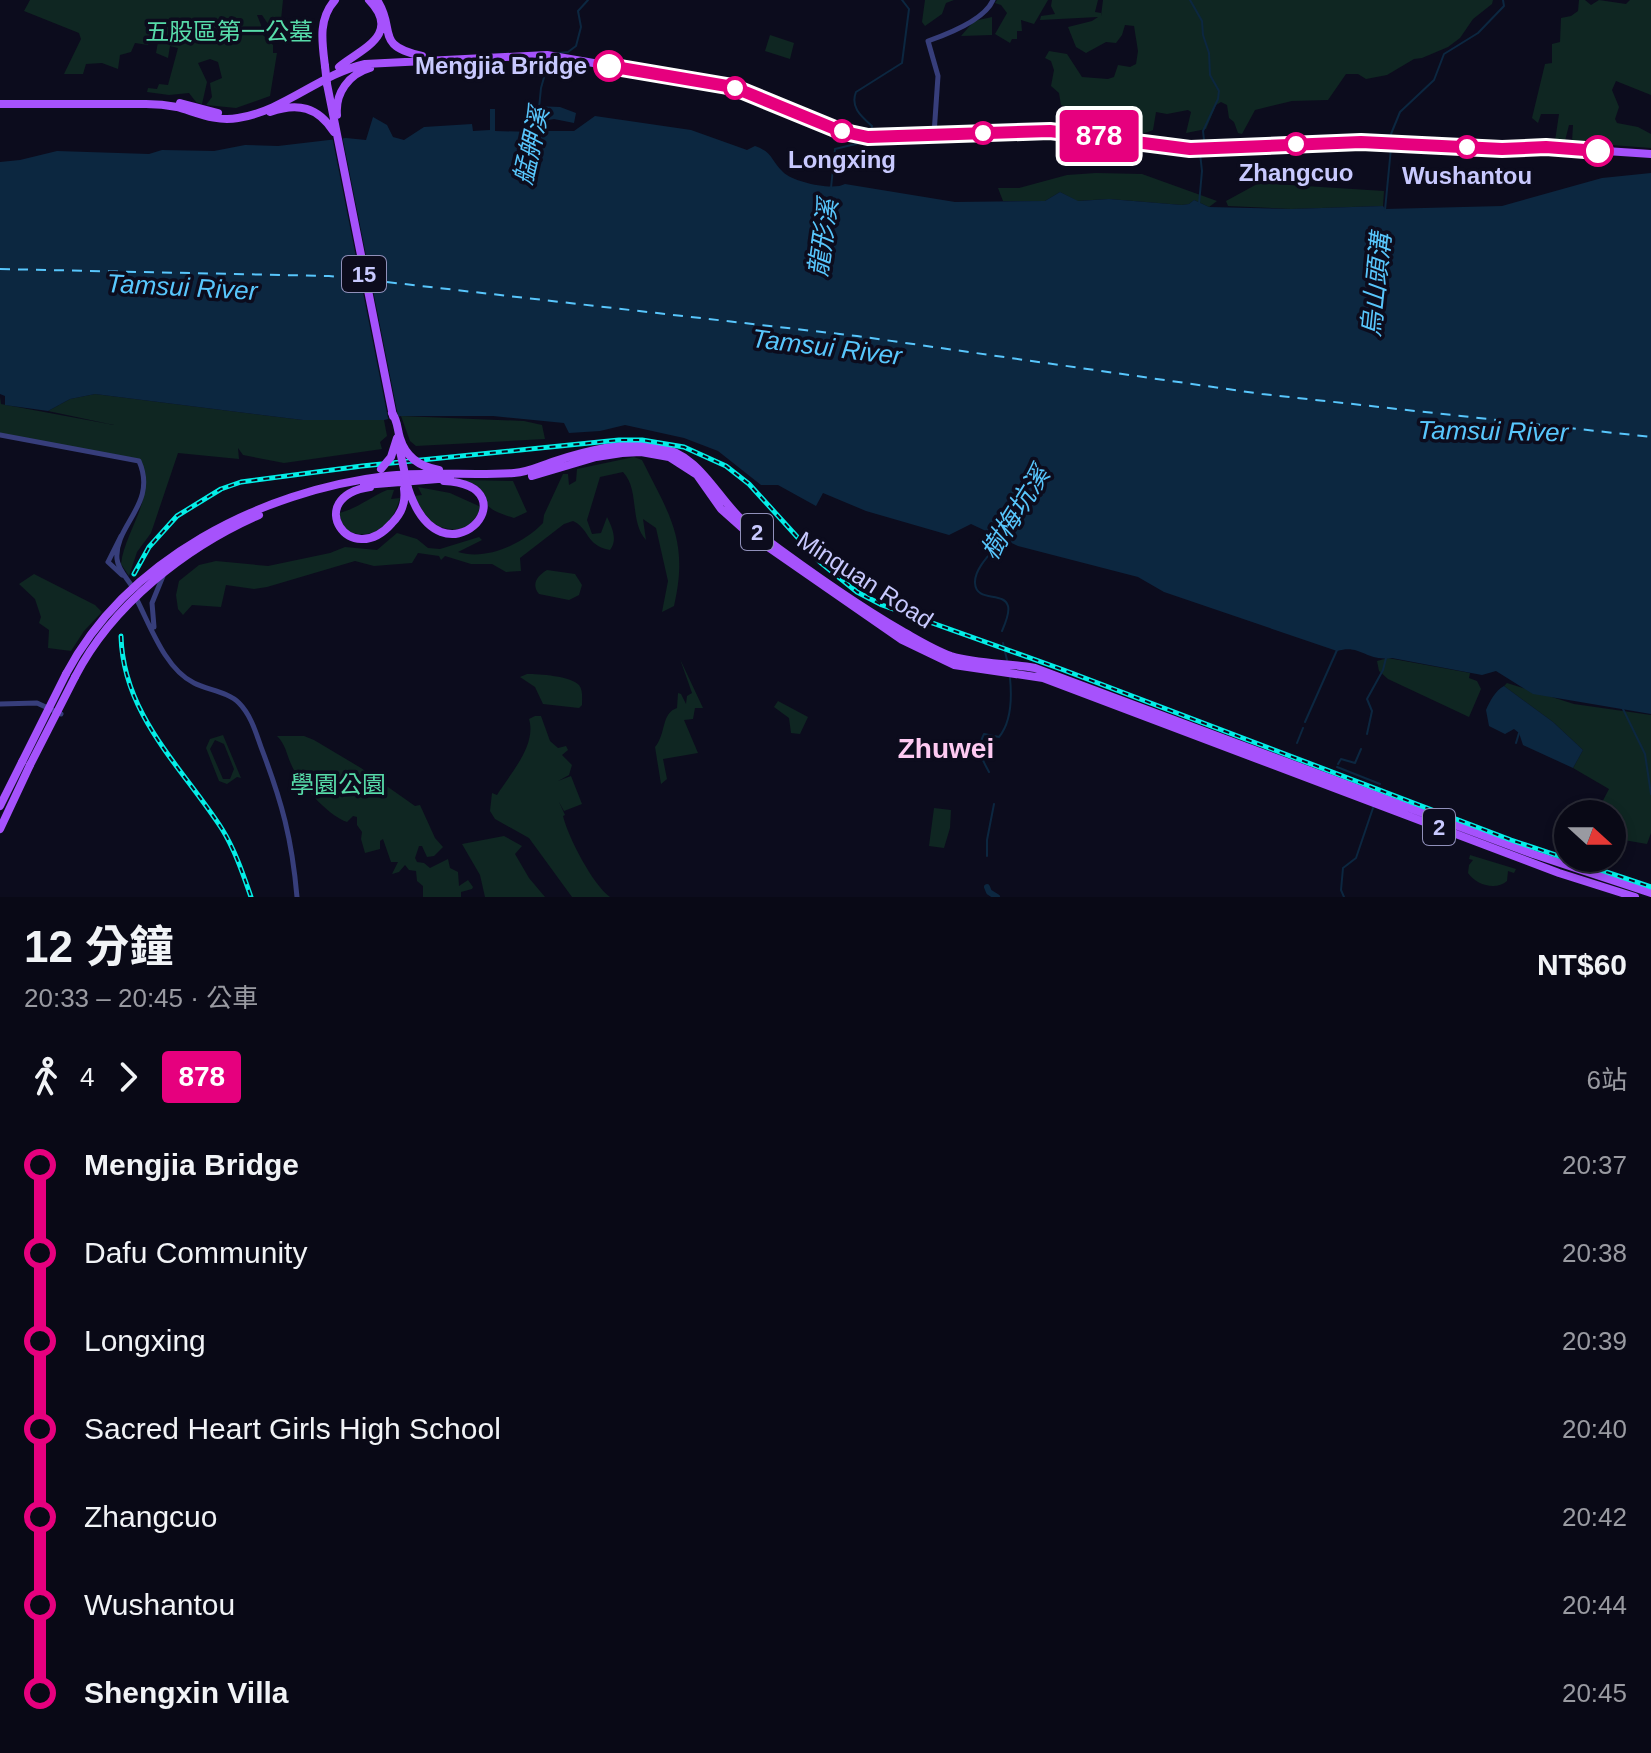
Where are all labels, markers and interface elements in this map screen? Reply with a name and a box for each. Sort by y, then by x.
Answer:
park label: 五股區第一公墓 [145,18,313,45]
marker: Mengjia Bridge [594,51,624,81]
place label: Mengjia Bridge [415,52,587,79]
unlabelled marker [724,77,746,99]
water label: 艋舺溪 [508,101,555,187]
line badge: 878 [1053,110,1145,162]
marker: Longxing [831,120,853,142]
text: 878 [1076,120,1122,151]
unlabelled marker [972,122,994,144]
marker: Zhangcuo [1285,133,1307,155]
marker: Wushantou [1456,136,1478,158]
unlabelled marker [1583,136,1613,166]
place label: Longxing [788,146,896,173]
place label: Zhangcuo [1239,159,1353,186]
place label: Wushantou [1402,162,1532,189]
water label: 龍形溪 [803,193,844,279]
water label: 烏山頭溝 [1356,228,1397,338]
road number: 15 [342,256,386,292]
water label: Tamsui River [106,268,259,306]
water label: Tamsui River [750,323,905,371]
water label: Tamsui River [1417,415,1570,447]
water label: 樹梅坑溪 [975,458,1057,565]
road number: 2 [741,514,773,550]
street label: Minquan Road [792,526,938,633]
district label: Zhuwei [898,733,994,764]
park label: 學園公園 [290,771,386,798]
north arrow [1554,800,1626,872]
map controls [1554,800,1626,872]
road number: 2 [1423,809,1455,845]
text: 12 分鐘 [24,922,173,971]
text: NT$60 [1537,948,1627,981]
text: 20:33 – 20:45 · 公車 [24,983,258,1013]
icon: walk [24,1055,68,1099]
icon: forward [106,1055,150,1099]
text: 878 [178,1061,225,1092]
text: 4 [80,1062,94,1092]
text: 6站 [1587,1065,1627,1095]
text: Mengjia Bridge [84,1148,299,1181]
text: 20:37 [1562,1150,1627,1180]
text: Dafu Community [84,1236,307,1269]
text: 20:38 [1562,1238,1627,1268]
text: Longxing [84,1324,206,1357]
text: 20:39 [1562,1326,1627,1356]
text: Sacred Heart Girls High School [84,1412,501,1445]
text: 20:40 [1562,1414,1627,1444]
text: Zhangcuo [84,1500,217,1533]
text: 20:42 [1562,1502,1627,1532]
text: Wushantou [84,1588,235,1621]
text: 20:44 [1562,1590,1627,1620]
text: Shengxin Villa [84,1676,289,1709]
text: 20:45 [1562,1678,1627,1708]

